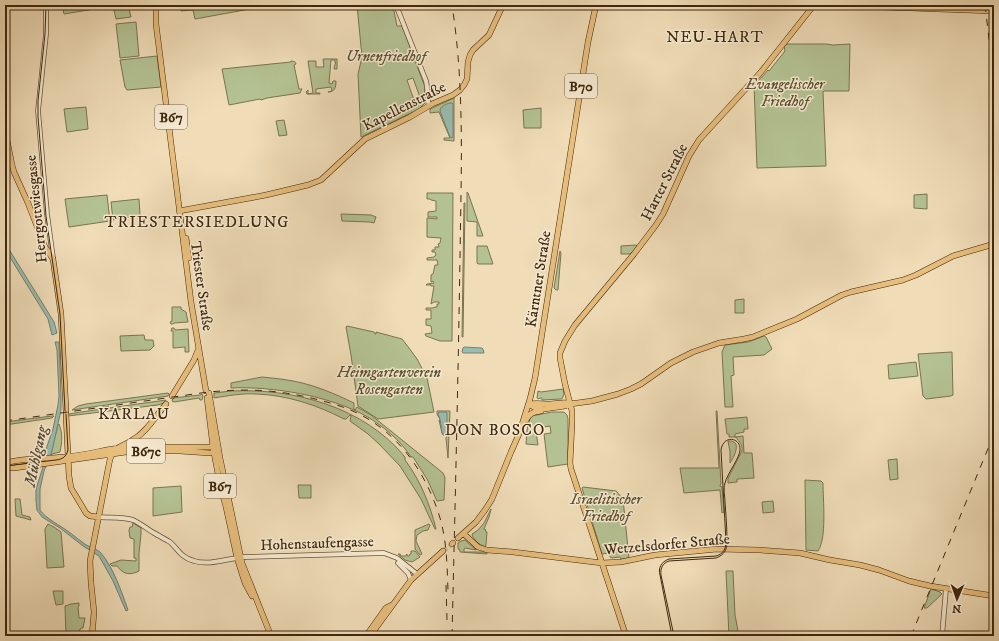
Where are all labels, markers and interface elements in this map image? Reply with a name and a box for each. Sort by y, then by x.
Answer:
district label: NEU-HART [666,27,764,47]
park label: Urnenfriedhof [346,47,430,66]
road number: B70 [565,74,597,98]
park label: Evangelischer Friedhof [745,75,826,111]
street label: Kapellenstraße [360,77,449,135]
road number: B67 [155,105,187,129]
street label: Harter Straße [637,140,692,224]
street label: Herrgottwiesgasse [21,154,52,264]
district label: TRIESTERSIEDLUNG [104,212,290,232]
street label: Kärntner Straße [521,229,556,329]
street label: Triester Straße [186,240,217,332]
park label: Heimgartenverein Rosengarten [336,363,441,399]
district label: KARLAU [98,404,170,424]
district label: DON BOSCO [445,420,545,440]
water label: Mühlgang [20,422,52,489]
road number: B67c [127,439,165,463]
road number: B67 [204,474,236,498]
park label: Israelitischer Friedhof [570,490,643,526]
street label: Wetzelsdorfer Straße [602,530,731,560]
street label: Hohenstaufengasse [260,532,374,555]
north arrow [937,579,977,619]
text: N [952,601,961,615]

